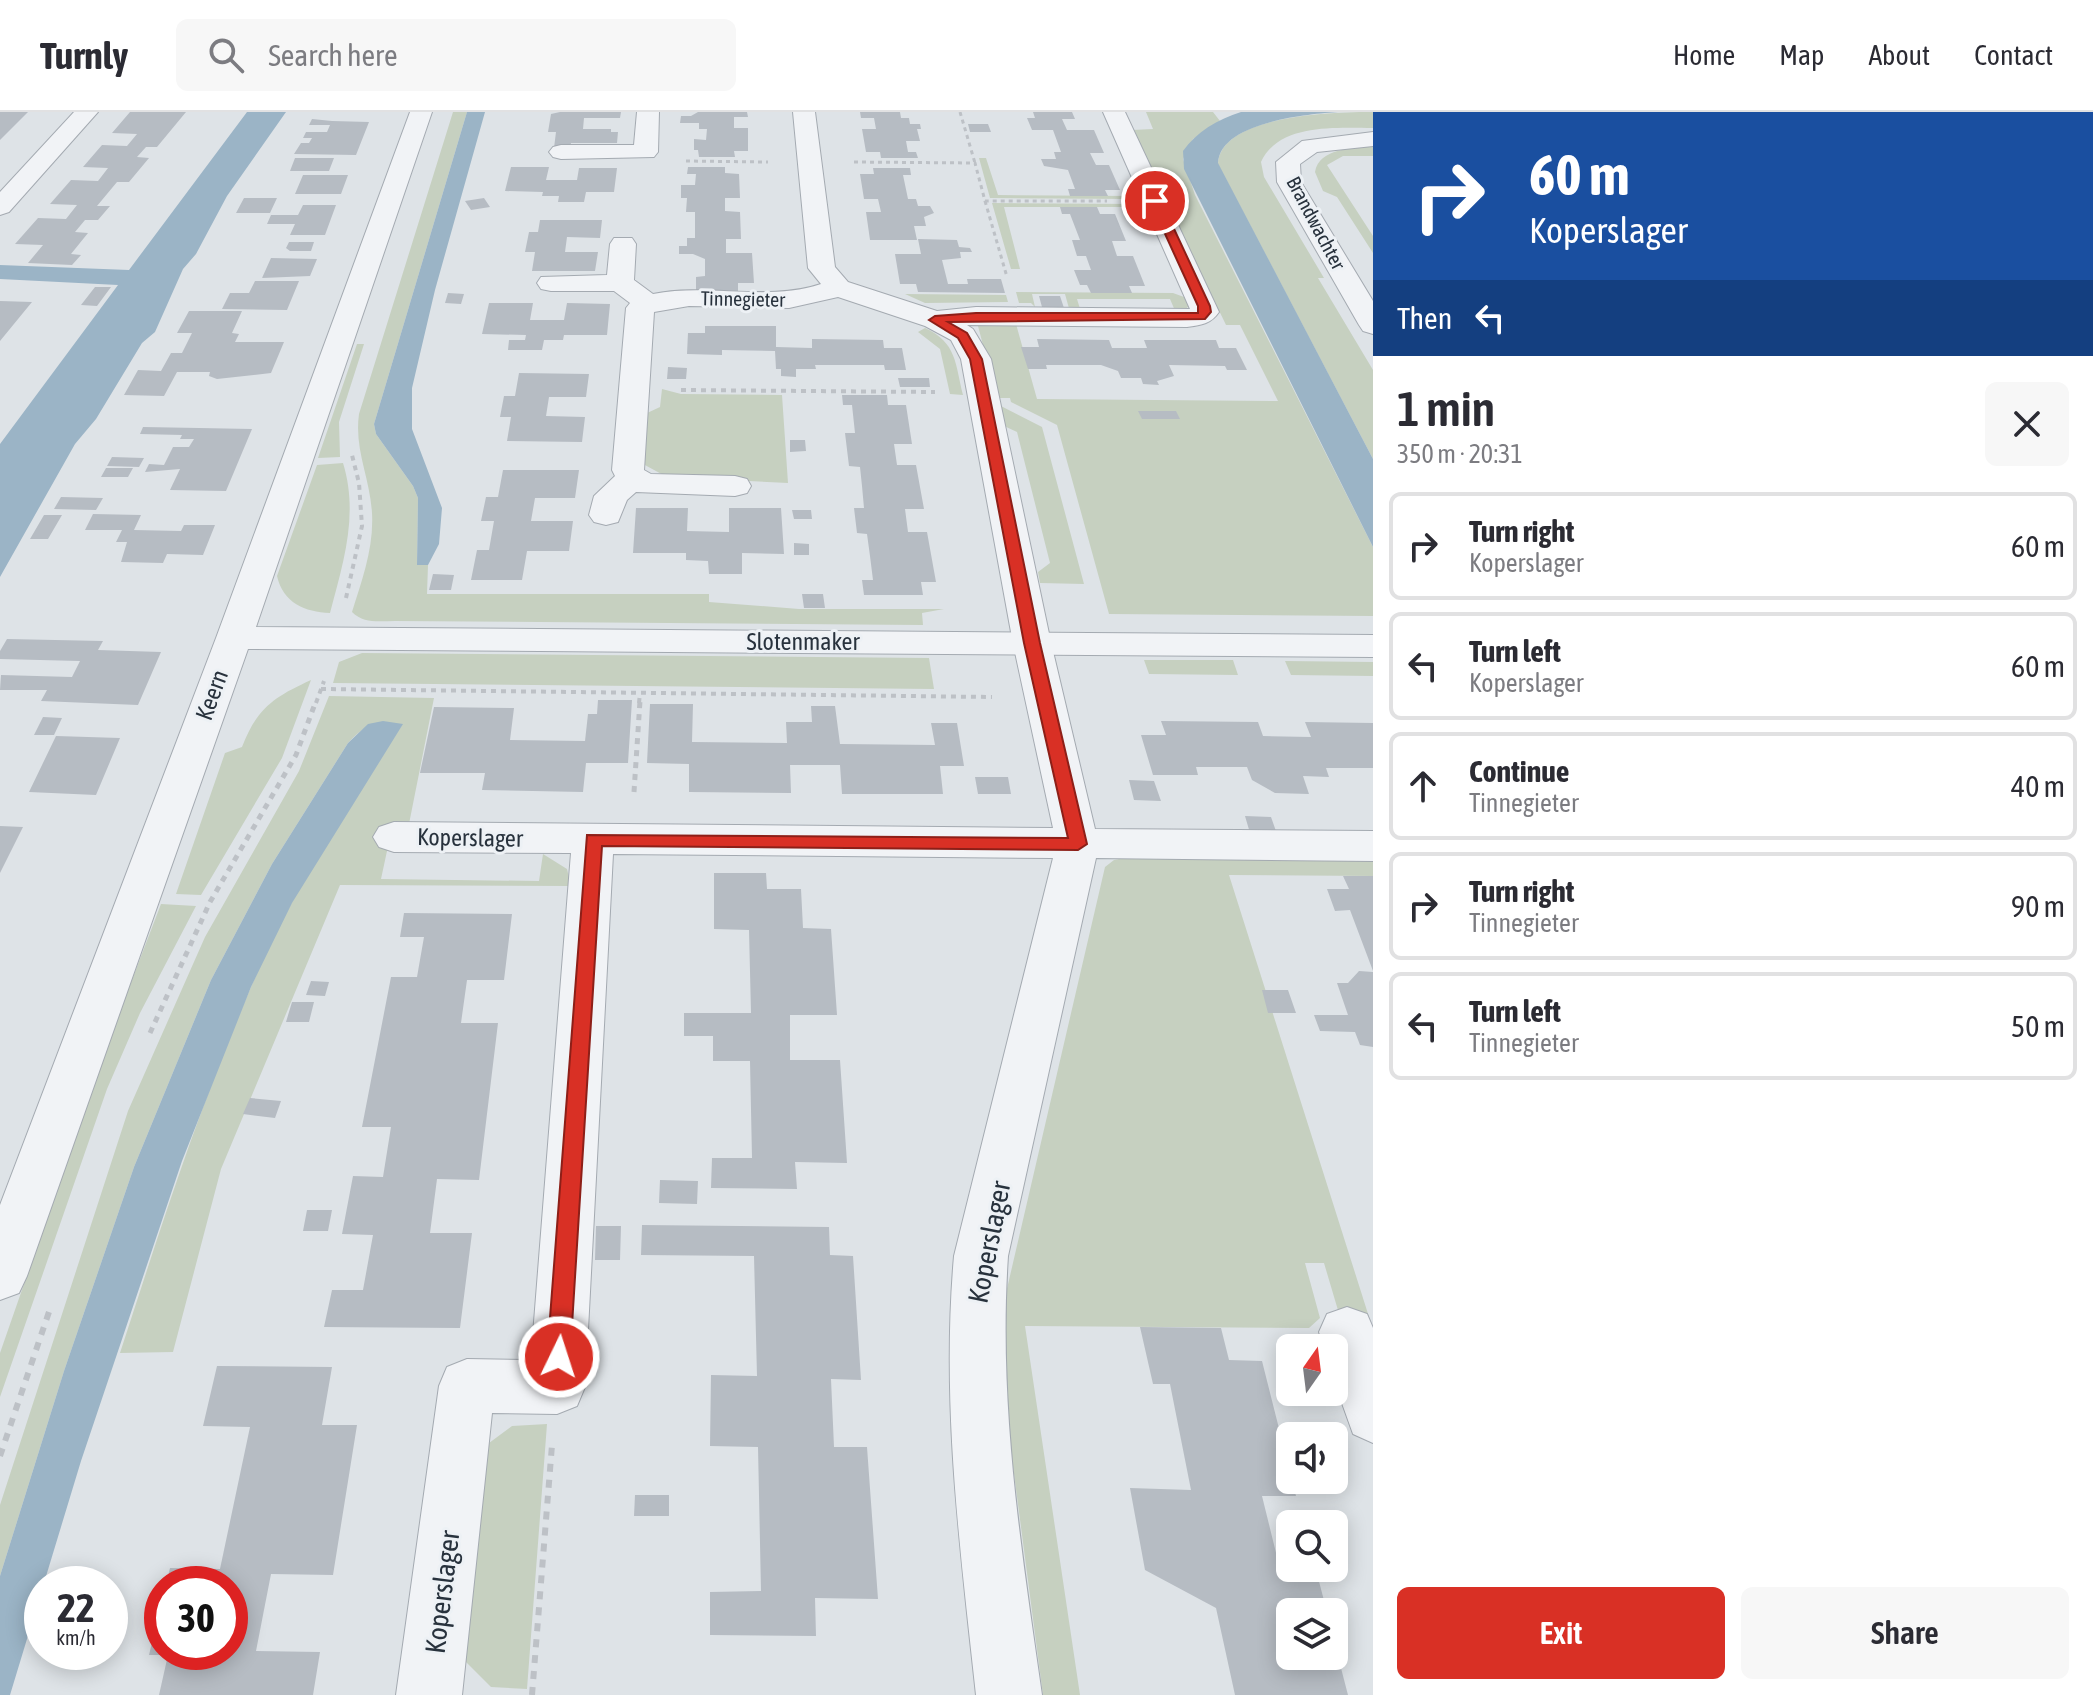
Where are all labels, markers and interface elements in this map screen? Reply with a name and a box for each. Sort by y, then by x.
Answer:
search box [176,19,736,91]
icon: search [204,33,248,77]
text: Turnly [40,34,128,77]
text: Search here [268,38,398,72]
text: Home [1673,39,1735,71]
text: Map [1779,39,1824,71]
text: About [1868,39,1930,71]
text: Contact [1974,39,2053,71]
text: 60 m [1529,143,1630,207]
icon: right [1397,144,1501,248]
pin [1121,167,1189,235]
street label: Brandwachter [1282,172,1351,274]
icon: arrive [1133,179,1177,223]
text: Koperslager [1529,209,1688,251]
street label: Tinnegieter [701,286,786,311]
icon: left [1468,296,1512,340]
text: Then [1397,301,1452,335]
text: 1 min [1397,381,1495,436]
button: close [1985,382,2069,466]
text: 350 m · 20:31 [1397,439,1523,469]
text: Turn right [1469,514,1575,548]
icon: right [1401,524,1445,568]
text: 60 m [2011,529,2065,563]
text: Koperslager [1469,548,1584,578]
street label: Slotenmaker [746,628,861,655]
text: Turn left [1469,634,1561,668]
icon: left [1401,644,1445,688]
text: 60 m [2011,649,2065,683]
street label: Keern [190,666,233,724]
text: Koperslager [1469,668,1584,698]
text: Continue [1469,754,1569,788]
icon: ahead [1401,764,1445,808]
text: 40 m [2011,769,2065,803]
text: Tinnegieter [1469,788,1579,818]
street label: Koperslager [417,823,524,852]
text: Turn right [1469,874,1575,908]
icon: right [1401,884,1445,928]
text: 90 m [2011,889,2065,923]
text: Tinnegieter [1469,908,1579,938]
text: Turn left [1469,994,1561,1028]
icon: left [1401,1004,1445,1048]
text: 50 m [2011,1009,2065,1043]
text: Tinnegieter [1469,1028,1579,1058]
street label: Koperslager [962,1178,1017,1306]
position arrow [517,1315,601,1399]
north arrow [1276,1334,1348,1406]
map controls [1276,1334,1348,1670]
button: sound [1276,1422,1348,1494]
button: search [1276,1510,1348,1582]
street label: Koperslager [419,1528,465,1655]
speed limit sign: 30 [144,1566,248,1670]
text: 22 [57,1585,95,1630]
button: Exit [1397,1587,1725,1679]
button: Share [1741,1587,2069,1679]
button: layers [1276,1598,1348,1670]
text: km/h [56,1626,96,1649]

